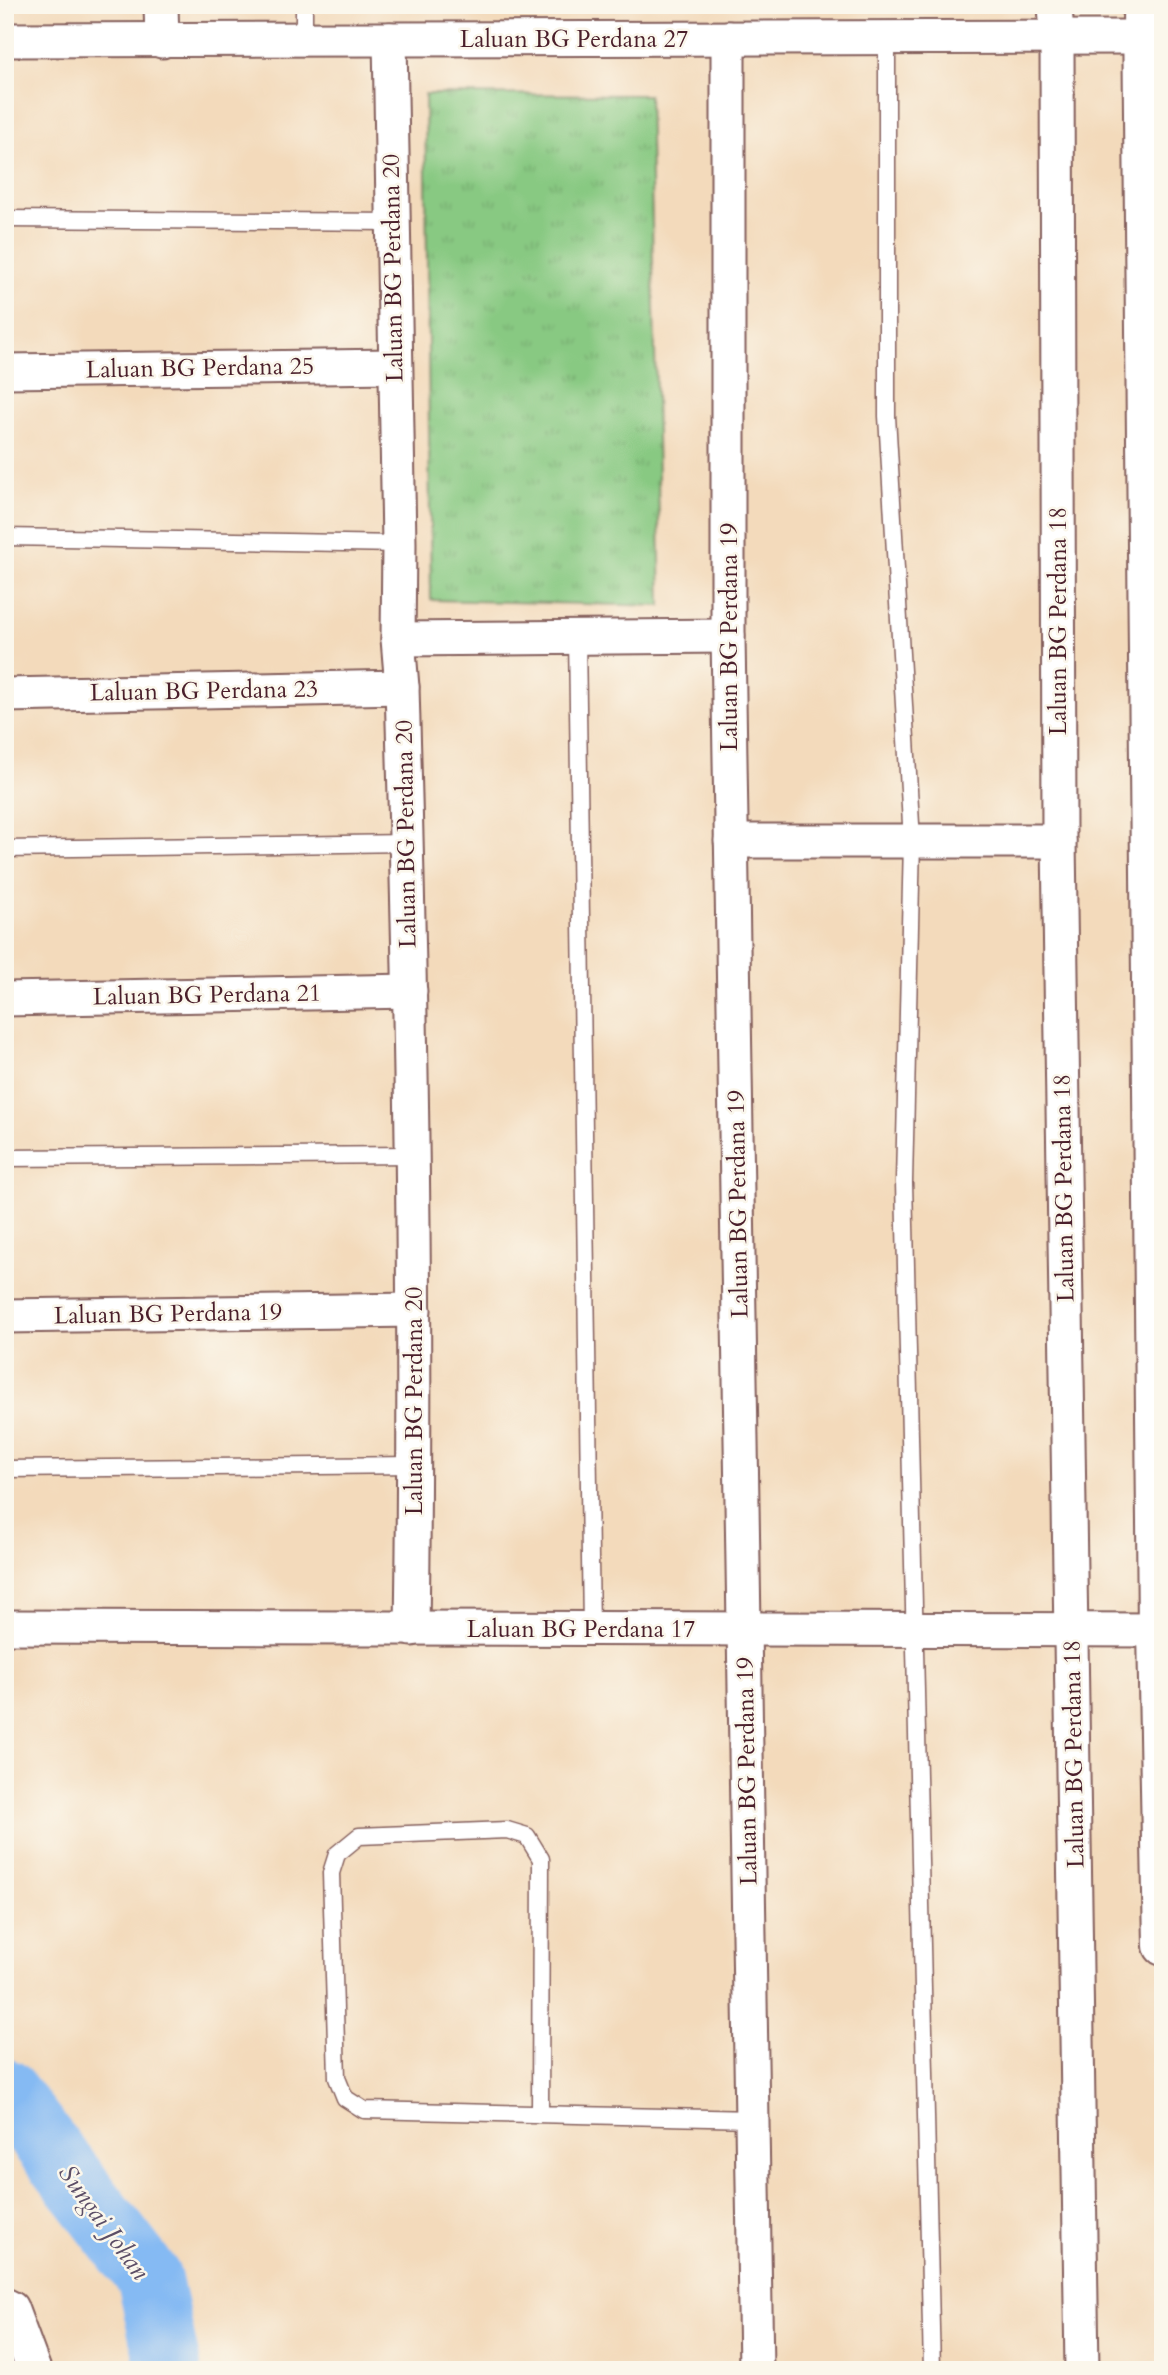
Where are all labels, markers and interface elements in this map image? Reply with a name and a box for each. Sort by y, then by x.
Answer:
street label: Laluan BG Perdana 27 [460,23,688,56]
street label: Laluan BG Perdana 20 [375,154,411,382]
street label: Laluan BG Perdana 25 [86,350,314,386]
street label: Laluan BG Perdana 18 [1042,507,1075,735]
street label: Laluan BG Perdana 19 [713,523,746,751]
street label: Laluan BG Perdana 23 [90,673,318,709]
street label: Laluan BG Perdana 20 [388,720,424,948]
street label: Laluan BG Perdana 21 [93,977,321,1013]
street label: Laluan BG Perdana 18 [1046,1074,1082,1302]
street label: Laluan BG Perdana 19 [720,1090,756,1318]
street label: Laluan BG Perdana 20 [398,1287,431,1515]
street label: Laluan BG Perdana 19 [54,1296,282,1332]
street label: Laluan BG Perdana 17 [467,1613,695,1646]
street label: Laluan BG Perdana 18 [1056,1640,1092,1868]
street label: Laluan BG Perdana 19 [729,1657,765,1885]
water label: Sungai Johan [50,2157,158,2287]

